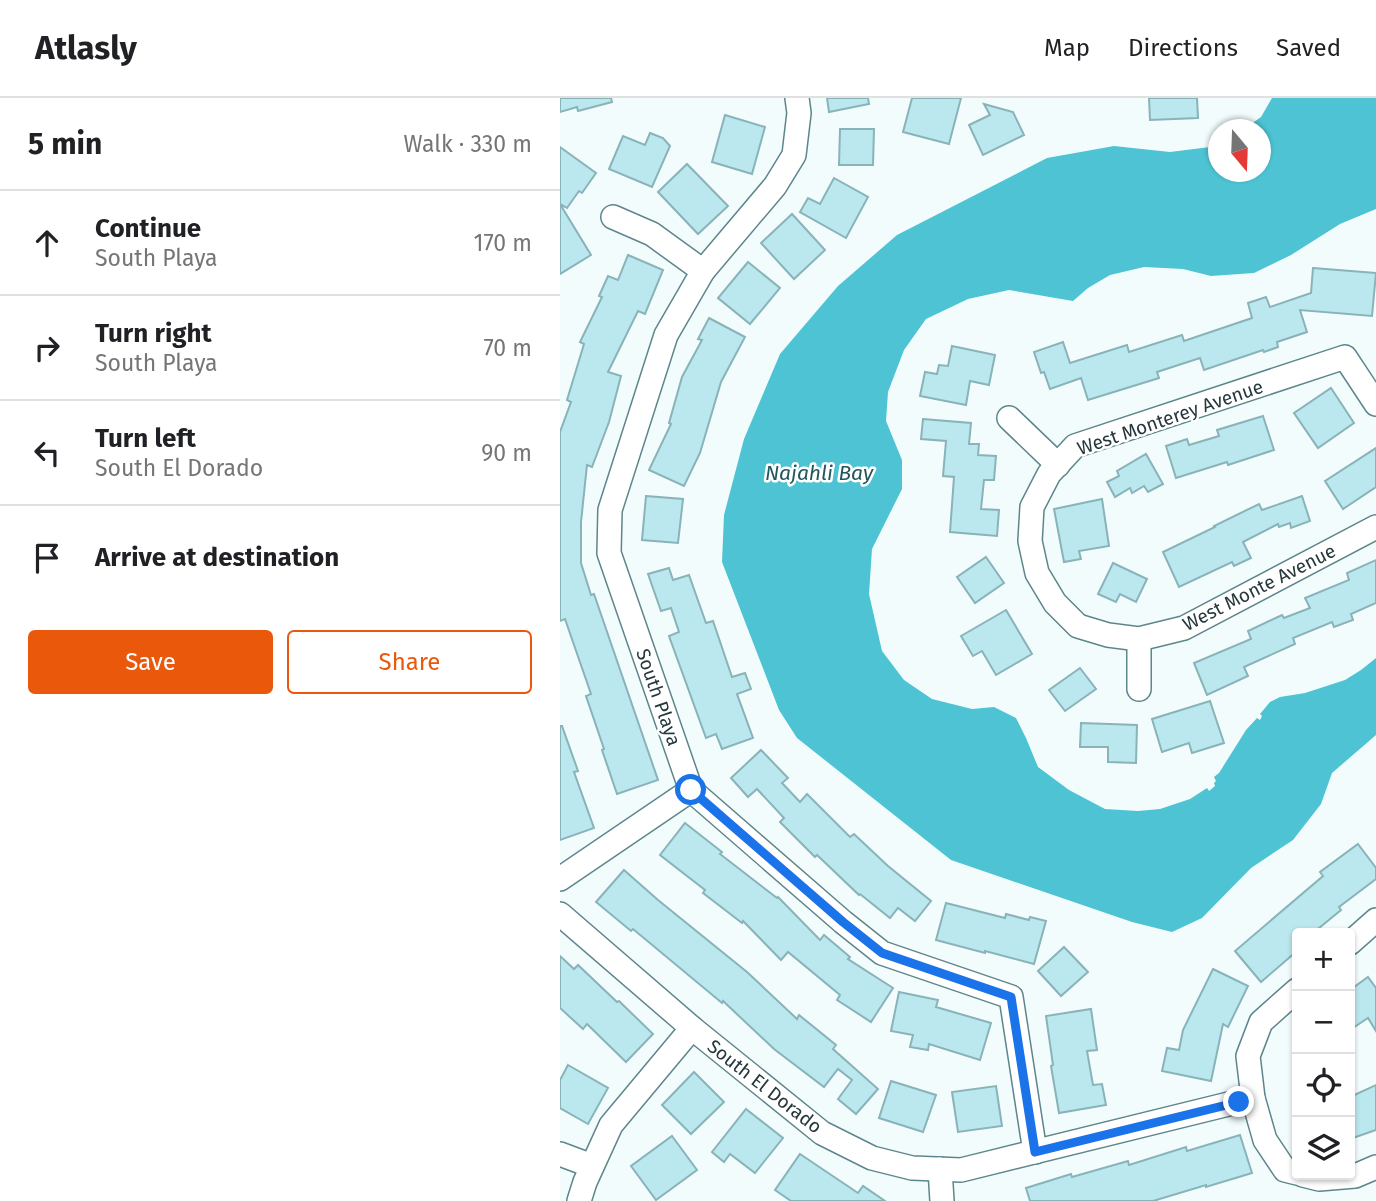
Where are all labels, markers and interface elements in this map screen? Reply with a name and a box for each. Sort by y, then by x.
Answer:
text: Atlasly [35,28,137,68]
text: Map [1044,34,1090,62]
text: Directions [1128,34,1238,62]
text: Saved [1276,34,1341,62]
north arrow [1208,119,1271,182]
text: 5 min [28,126,102,162]
text: Walk · 330 m [404,130,532,158]
text: Continue [95,213,201,244]
icon: ahead [28,224,66,262]
text: 170 m [473,229,532,257]
text: South Playa [95,244,218,272]
text: Turn right [95,318,212,349]
icon: right [28,329,66,367]
text: 70 m [483,334,532,362]
text: South Playa [95,349,218,377]
street label: West Monterey Avenue [1074,375,1266,460]
text: Turn left [95,423,196,454]
icon: left [28,434,66,472]
text: 90 m [481,439,532,467]
text: South El Dorado [95,454,263,482]
water label: Najahli Bay [765,460,874,486]
icon: arrive [28,539,66,577]
street label: West Monte Avenue [1179,539,1340,636]
text: Arrive at destination [95,542,339,573]
button: Save [28,630,273,694]
button: Share [287,630,532,694]
street label: South Playa [631,646,686,749]
route start [675,774,706,805]
map controls [1292,928,1355,1180]
button: + [1292,928,1355,991]
button: − [1292,991,1355,1054]
street label: South El Dorado [703,1035,827,1138]
button: locate [1292,1054,1355,1117]
route end [1223,1086,1254,1117]
button: layers [1292,1117,1355,1180]

